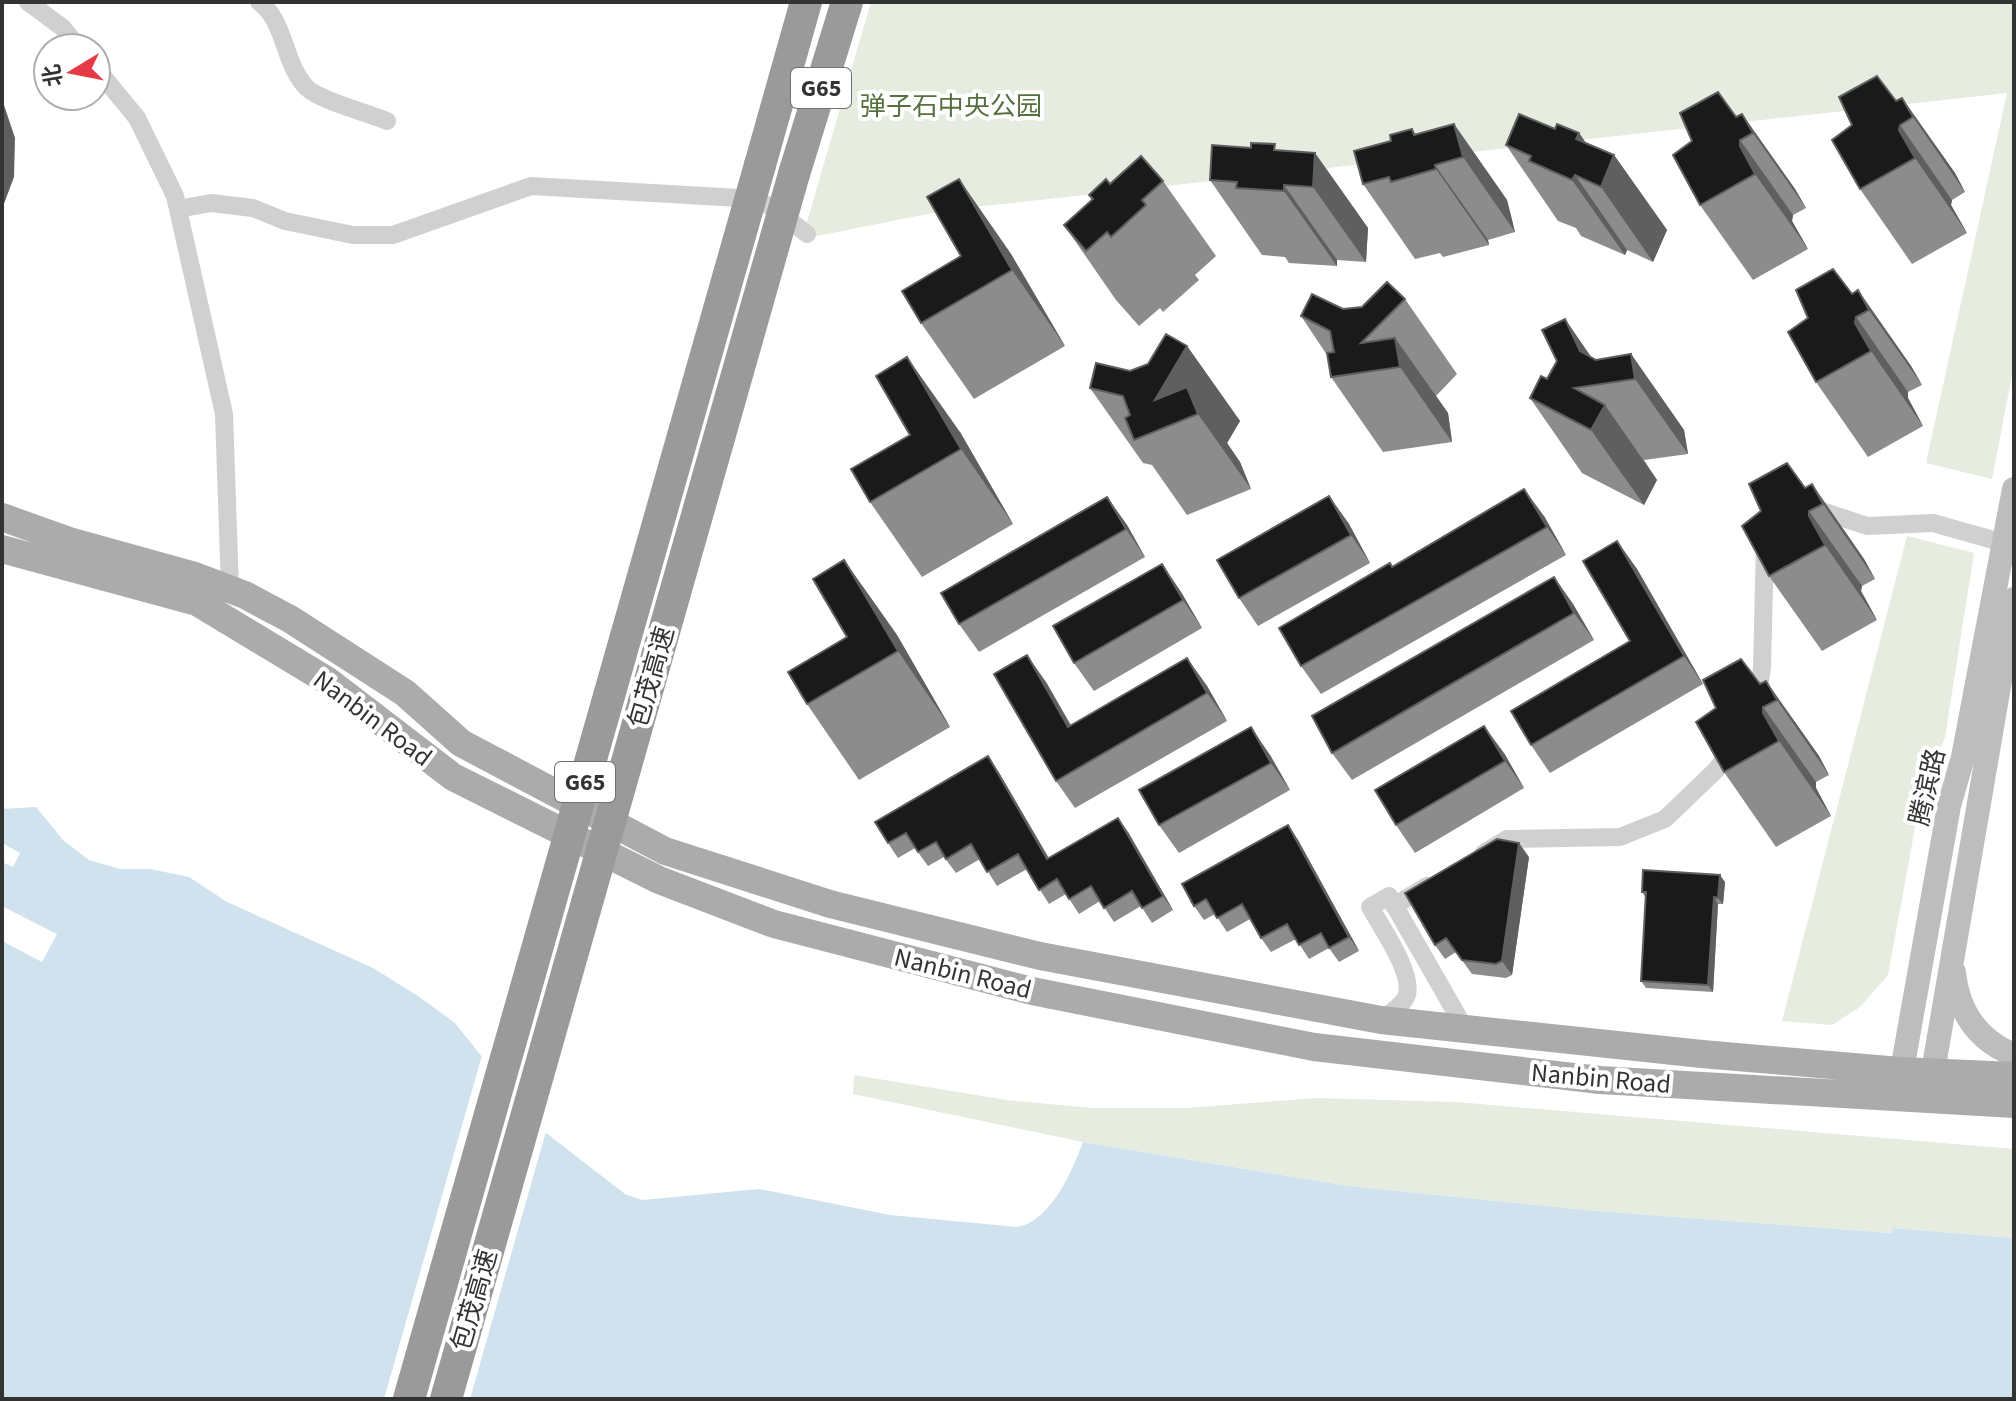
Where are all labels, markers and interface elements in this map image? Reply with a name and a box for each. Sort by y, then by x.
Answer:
north arrow [32,32,112,112]
text: 北 [36,62,71,89]
road number: G65 [791,68,851,108]
park label: 弹子石中央公园 [860,88,1042,125]
street label: 包茂高速 [619,622,684,732]
street label: Nanbin Road [306,661,440,775]
street label: 腾滨路 [1901,745,1954,829]
road number: G65 [555,762,615,802]
street label: Nanbin Road [890,939,1035,1008]
street label: Nanbin Road [1530,1054,1672,1103]
street label: 包茂高速 [442,1245,507,1355]

